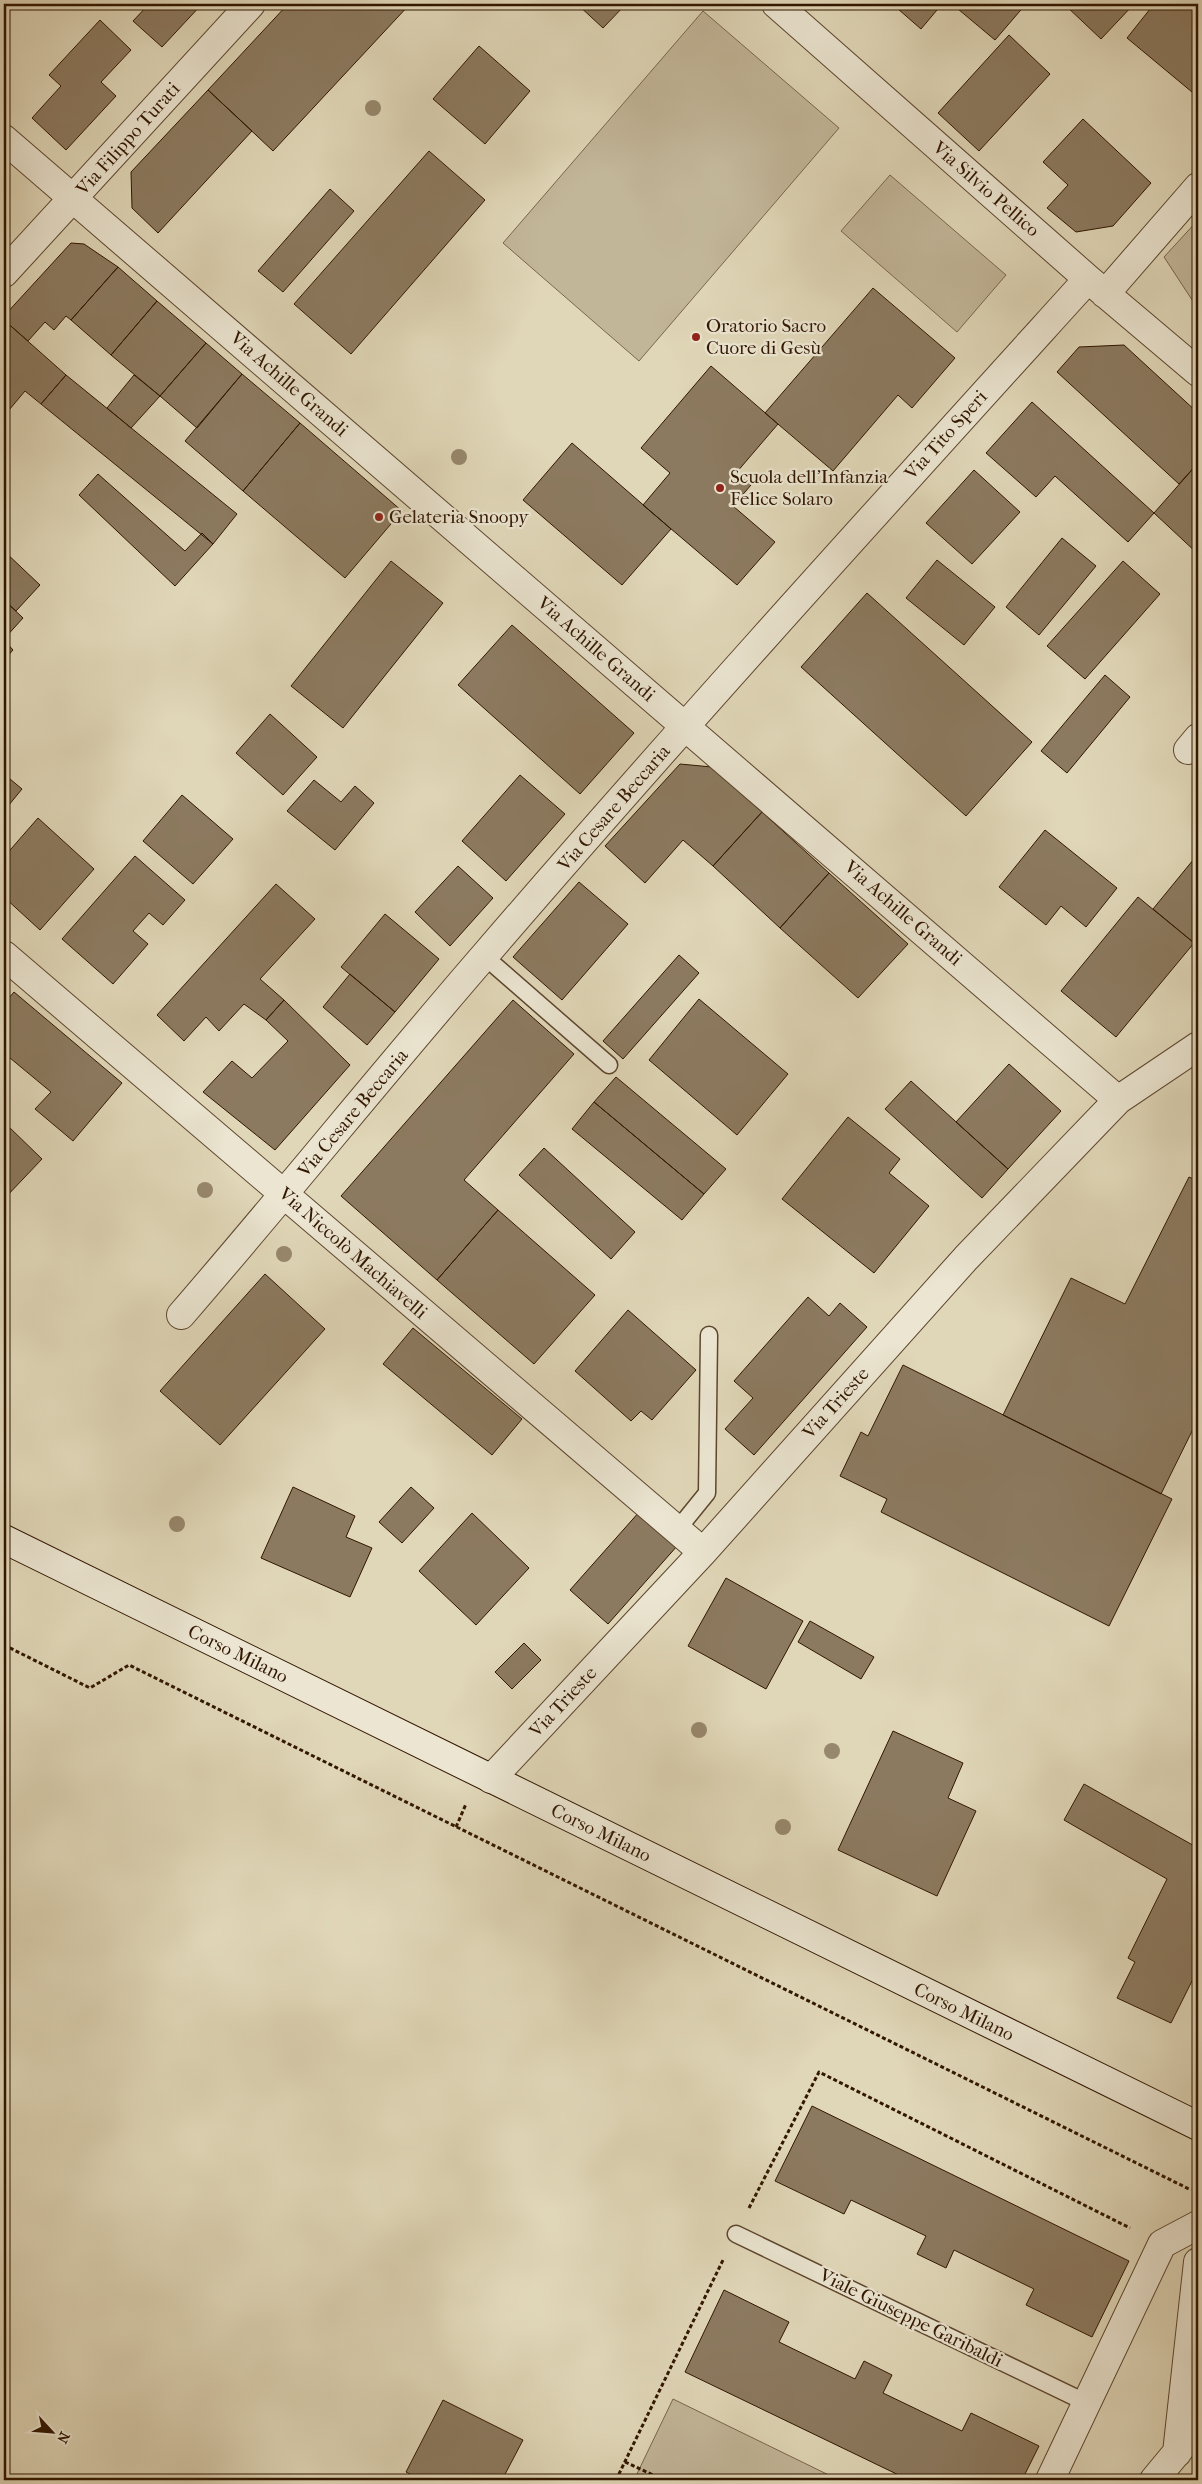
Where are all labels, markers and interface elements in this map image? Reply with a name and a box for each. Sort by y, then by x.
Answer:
street label: Via Filippo Turati [71,78,185,201]
street label: Via Silvio Pellico [927,136,1044,242]
place label: Oratorio Sacro Cuore di Gesù [706,315,826,359]
street label: Via Achille Grandi [225,326,353,441]
marker: Oratorio Sacro Cuore di Gesù [690,331,702,343]
street label: Via Tito Speri [900,386,992,485]
place label: Scuola dell'Infanzia Felice Solaro [730,466,888,510]
marker: Scuola dell'Infanzia Felice Solaro [714,482,726,494]
place label: Gelateria Snoopy [389,506,529,528]
marker: Gelateria Snoopy [373,511,385,523]
street label: Via Achille Grandi [532,591,660,706]
street label: Via Cesare Beccaria [553,740,675,876]
street label: Via Achille Grandi [839,855,967,970]
street label: Via Cesare Beccaria [293,1044,413,1182]
street label: Via Niccolò Machiavelli [274,1182,432,1324]
street label: Via Trieste [798,1363,874,1444]
street label: Corso Milano [184,1620,292,1688]
street label: Via Trieste [524,1662,601,1743]
street label: Corso Milano [547,1799,655,1867]
street label: Corso Milano [910,1978,1018,2046]
street label: Viale Giuseppe Garibaldi [815,2264,1007,2372]
north arrow [28,2406,78,2456]
text: N [53,2429,73,2446]

